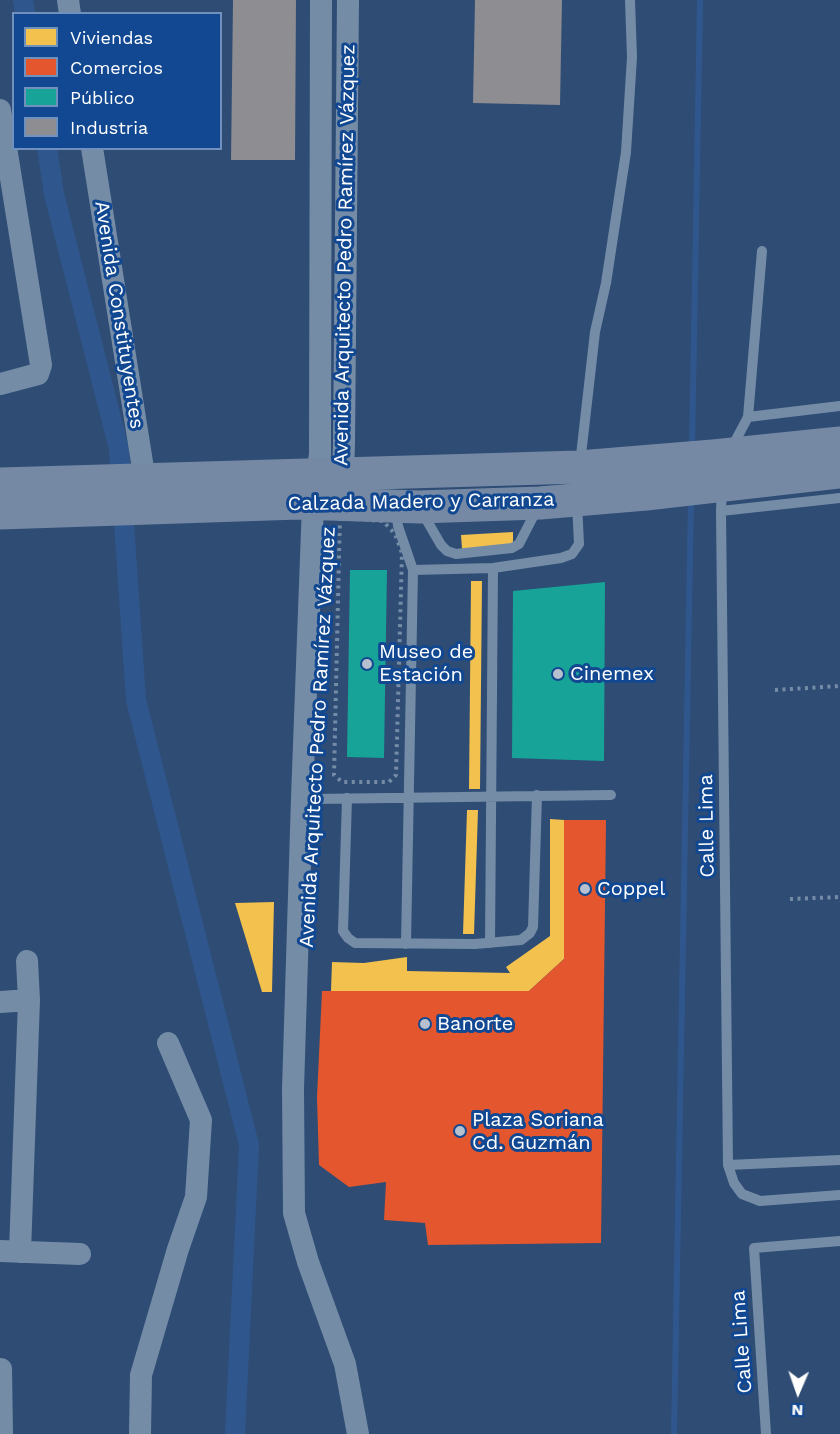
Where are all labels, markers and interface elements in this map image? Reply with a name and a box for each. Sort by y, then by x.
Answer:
legend [12,12,222,150]
text: Viviendas [70,27,153,48]
street label: Avenida Arquitecto Pedro Ramírez Vázquez [329,44,361,466]
text: Comercios [70,57,163,78]
text: Público [70,87,135,108]
text: Industria [70,117,148,138]
street label: Avenida Constituyentes [89,199,149,431]
street label: Calzada Madero y Carranza [287,488,555,516]
street label: Avenida Arquitecto Pedro Ramírez Vázquez [295,526,341,948]
place label: Museo de Estación [379,640,473,687]
marker: Museo de Estación [360,657,374,671]
place label: Cinemex [570,662,654,686]
marker: Cinemex [551,667,565,681]
street label: Calle Lima [694,774,720,878]
place label: Coppel [597,877,665,901]
marker: Coppel [578,882,592,896]
place label: Banorte [437,1012,513,1036]
marker: Banorte [418,1017,432,1031]
place label: Plaza Soriana Cd. Guzmán [472,1108,604,1155]
marker: Plaza Soriana Cd. Guzmán [453,1124,467,1138]
street label: Calle Lima [726,1290,758,1394]
north arrow [768,1362,828,1422]
text: N [791,1401,804,1420]

